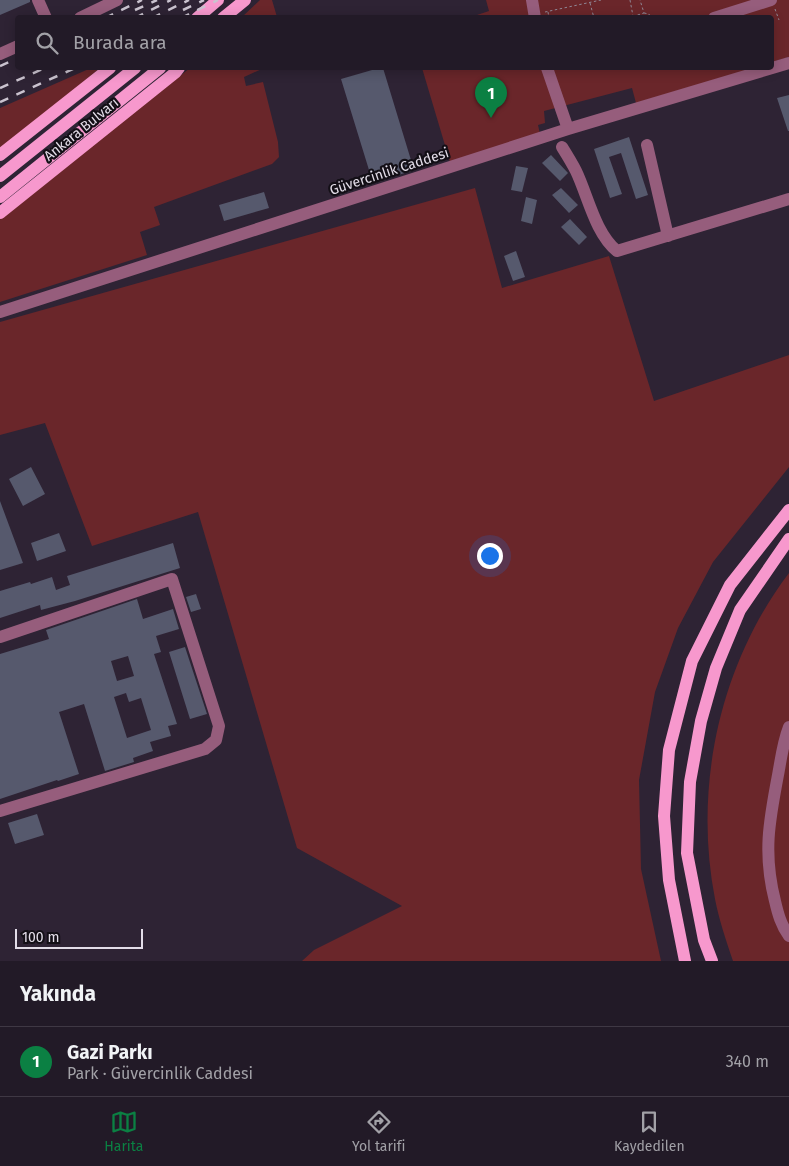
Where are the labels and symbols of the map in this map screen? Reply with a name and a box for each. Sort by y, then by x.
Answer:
pin: 1 [475,77,507,118]
street label: Ankara Bulvarı [40,94,122,165]
street label: Güvercinlik Caddesi [327,144,451,199]
your location [477,543,503,569]
scale bar [15,926,142,949]

